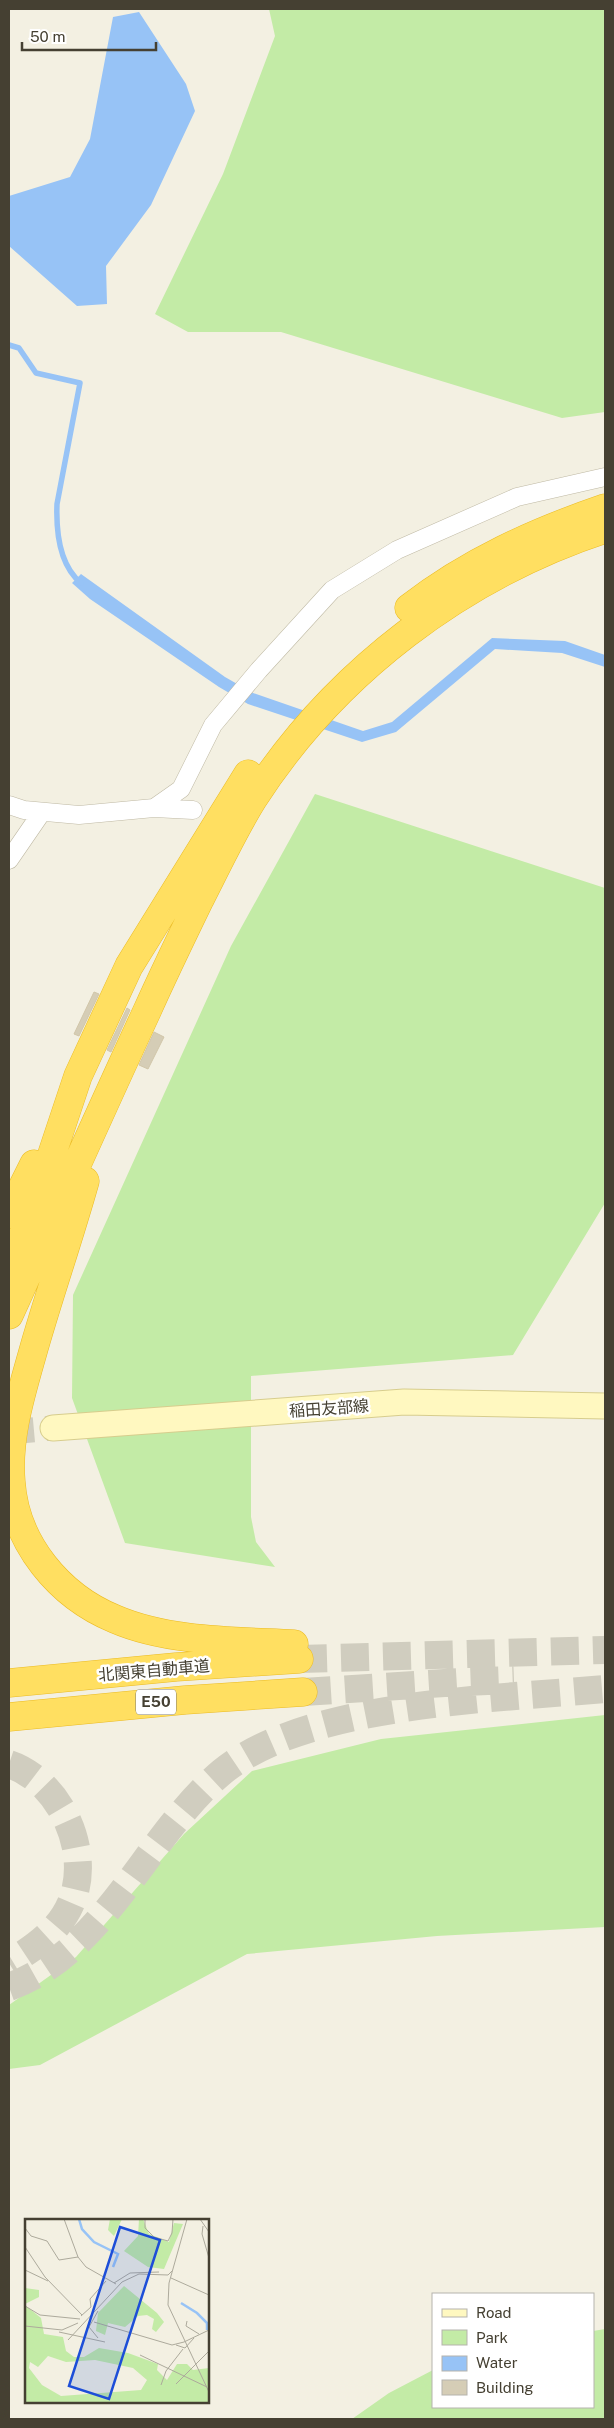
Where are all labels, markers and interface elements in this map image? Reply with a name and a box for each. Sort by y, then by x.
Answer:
scale bar [22,20,156,52]
text: 50 m [30,28,65,45]
street label: 稲田友部線 [288,1396,370,1421]
street label: 北関東自動車道 [97,1656,211,1685]
road number: E50 [136,1690,176,1714]
inset map [25,2219,209,2403]
legend [432,2293,594,2408]
text: Road [476,2304,512,2321]
text: Park [476,2329,508,2346]
text: Water [476,2354,518,2371]
text: Building [476,2379,534,2396]

